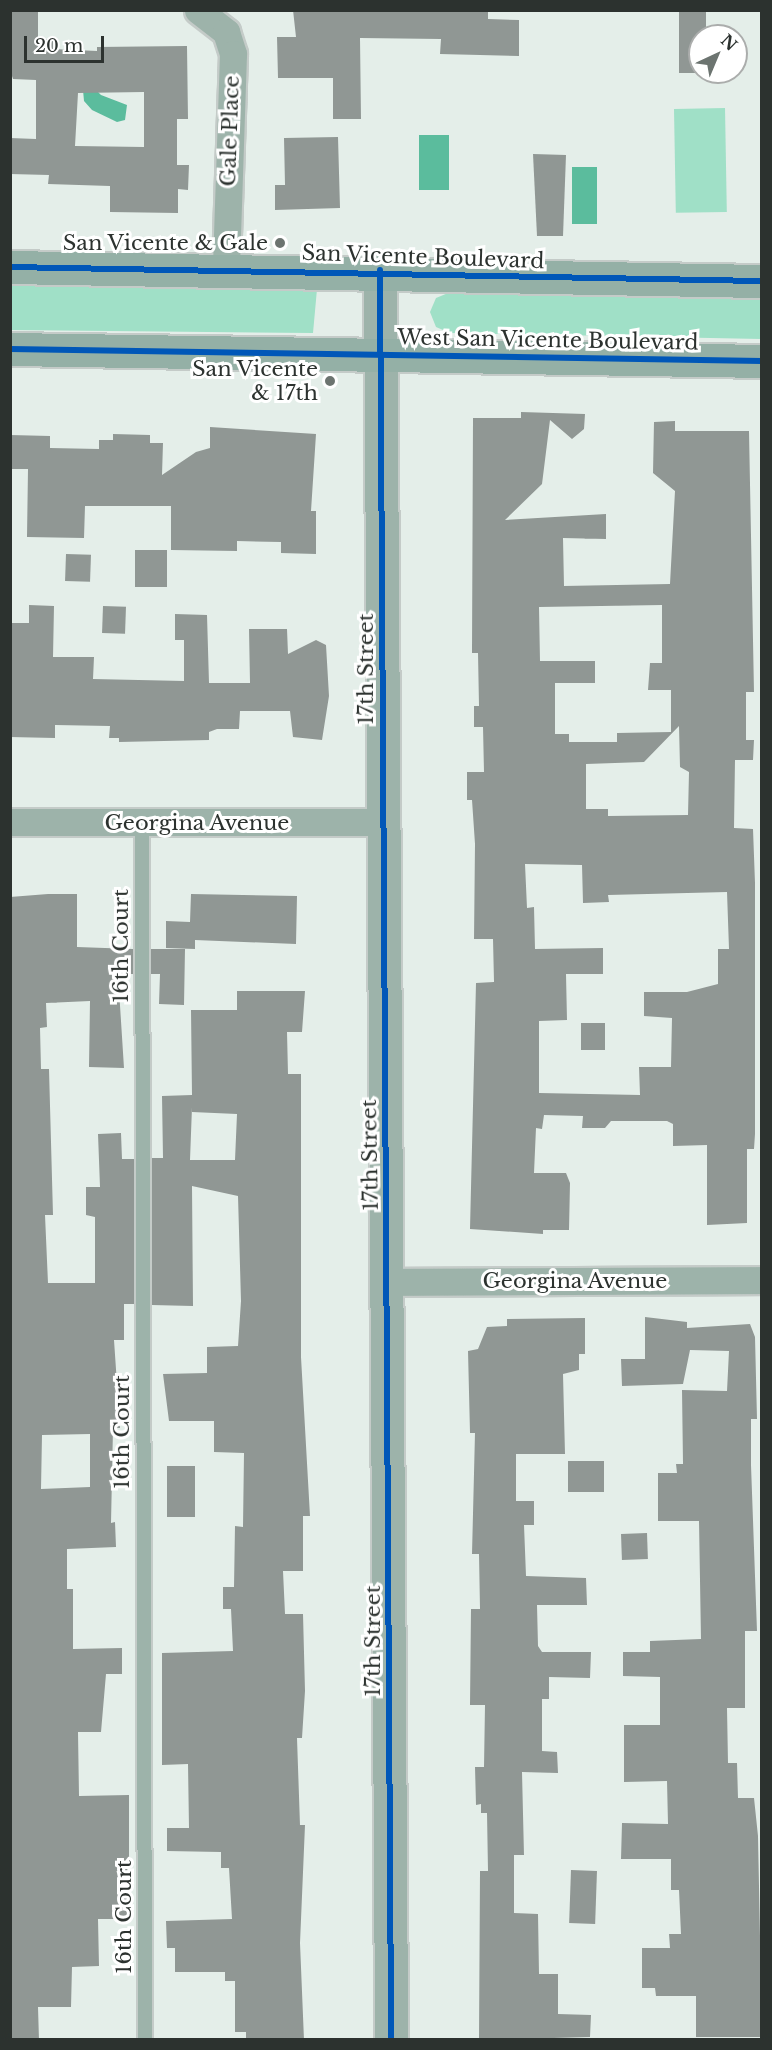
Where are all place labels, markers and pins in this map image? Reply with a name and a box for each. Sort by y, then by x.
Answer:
place label: San Vicente & Gale [62,230,268,256]
marker: San Vicente & Gale [273,236,287,250]
place label: San Vicente & 17th [191,356,318,406]
marker: San Vicente & 17th [323,374,337,388]

